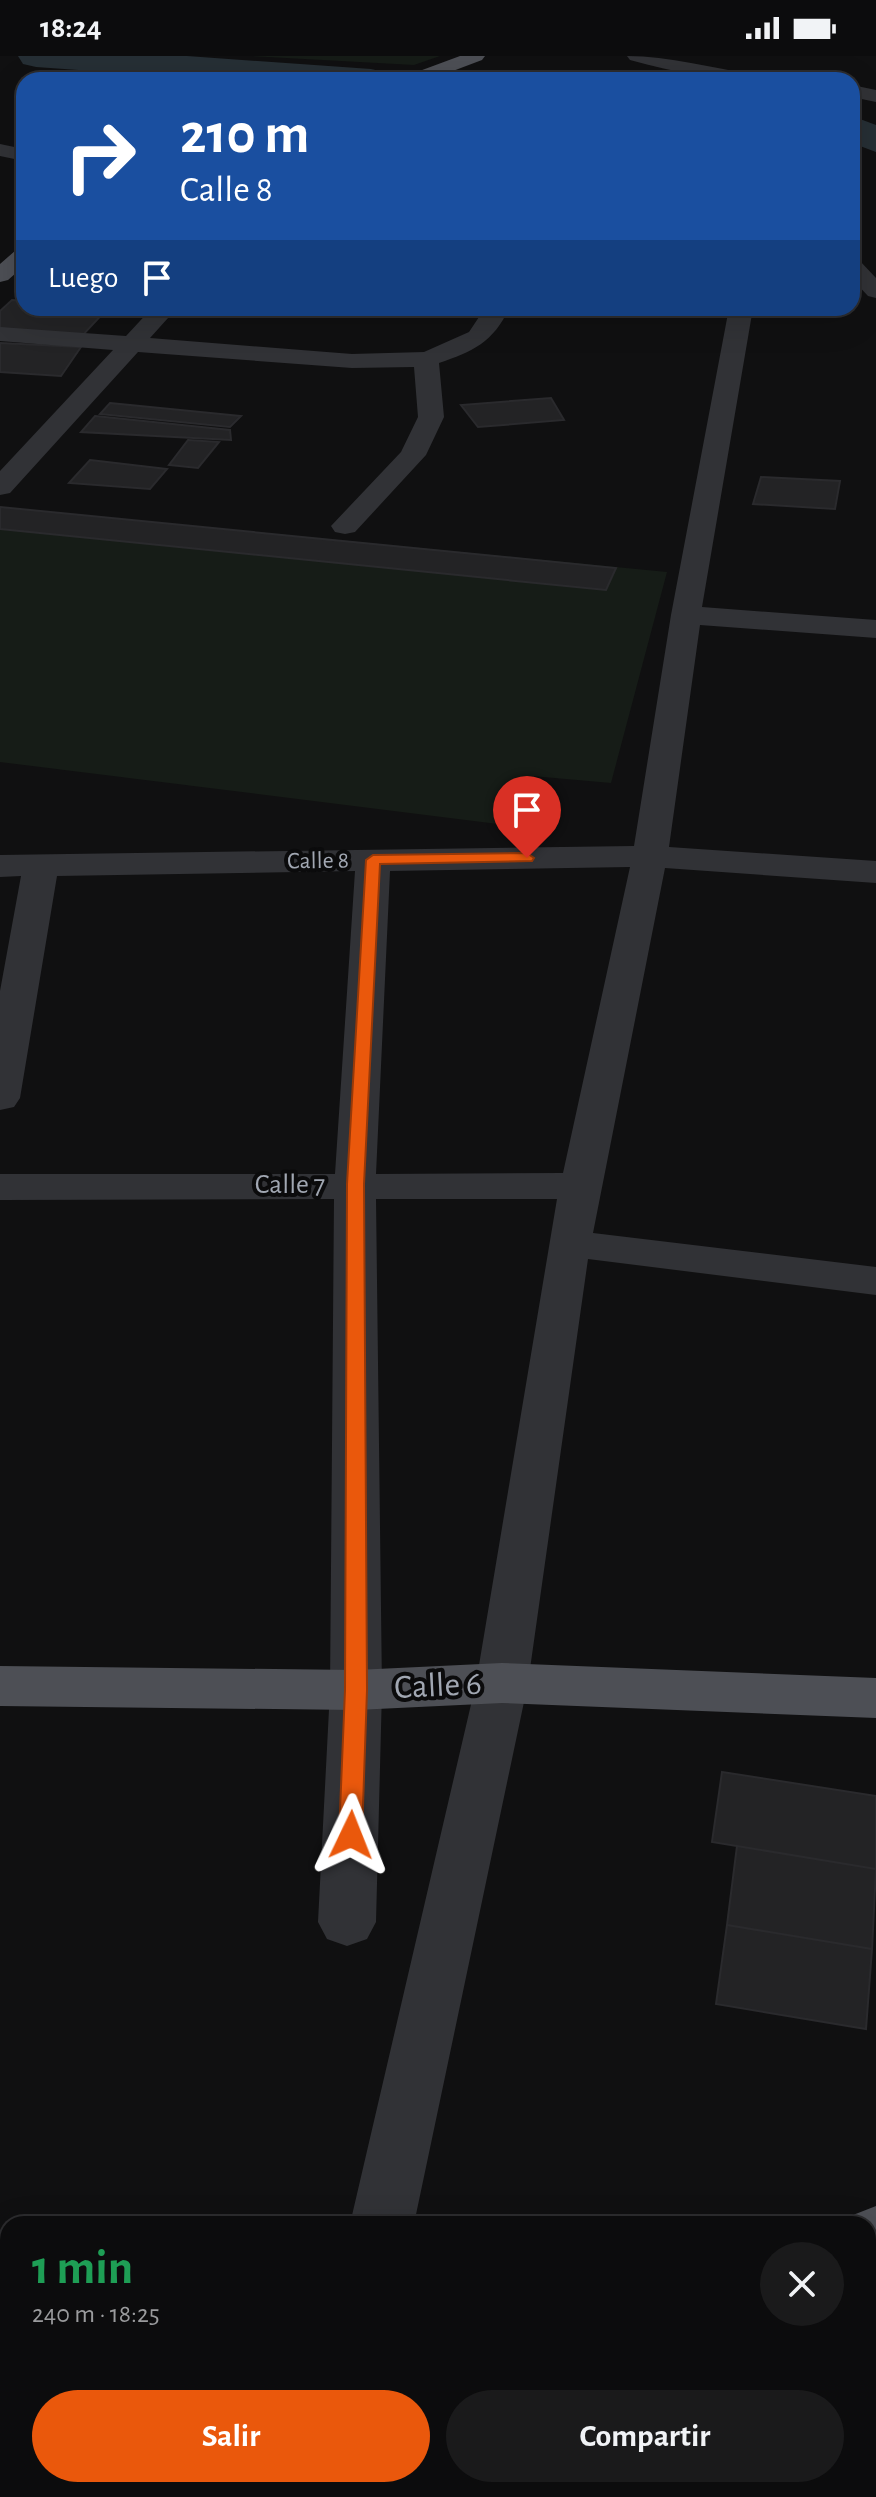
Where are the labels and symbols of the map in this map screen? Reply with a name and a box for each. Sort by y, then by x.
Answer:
pin [493,776,561,858]
street label: Calle 8 [287,848,349,874]
street label: Calle 7 [255,1171,325,1199]
street label: Calle 6 [393,1667,483,1705]
position arrow [309,1793,393,1877]

